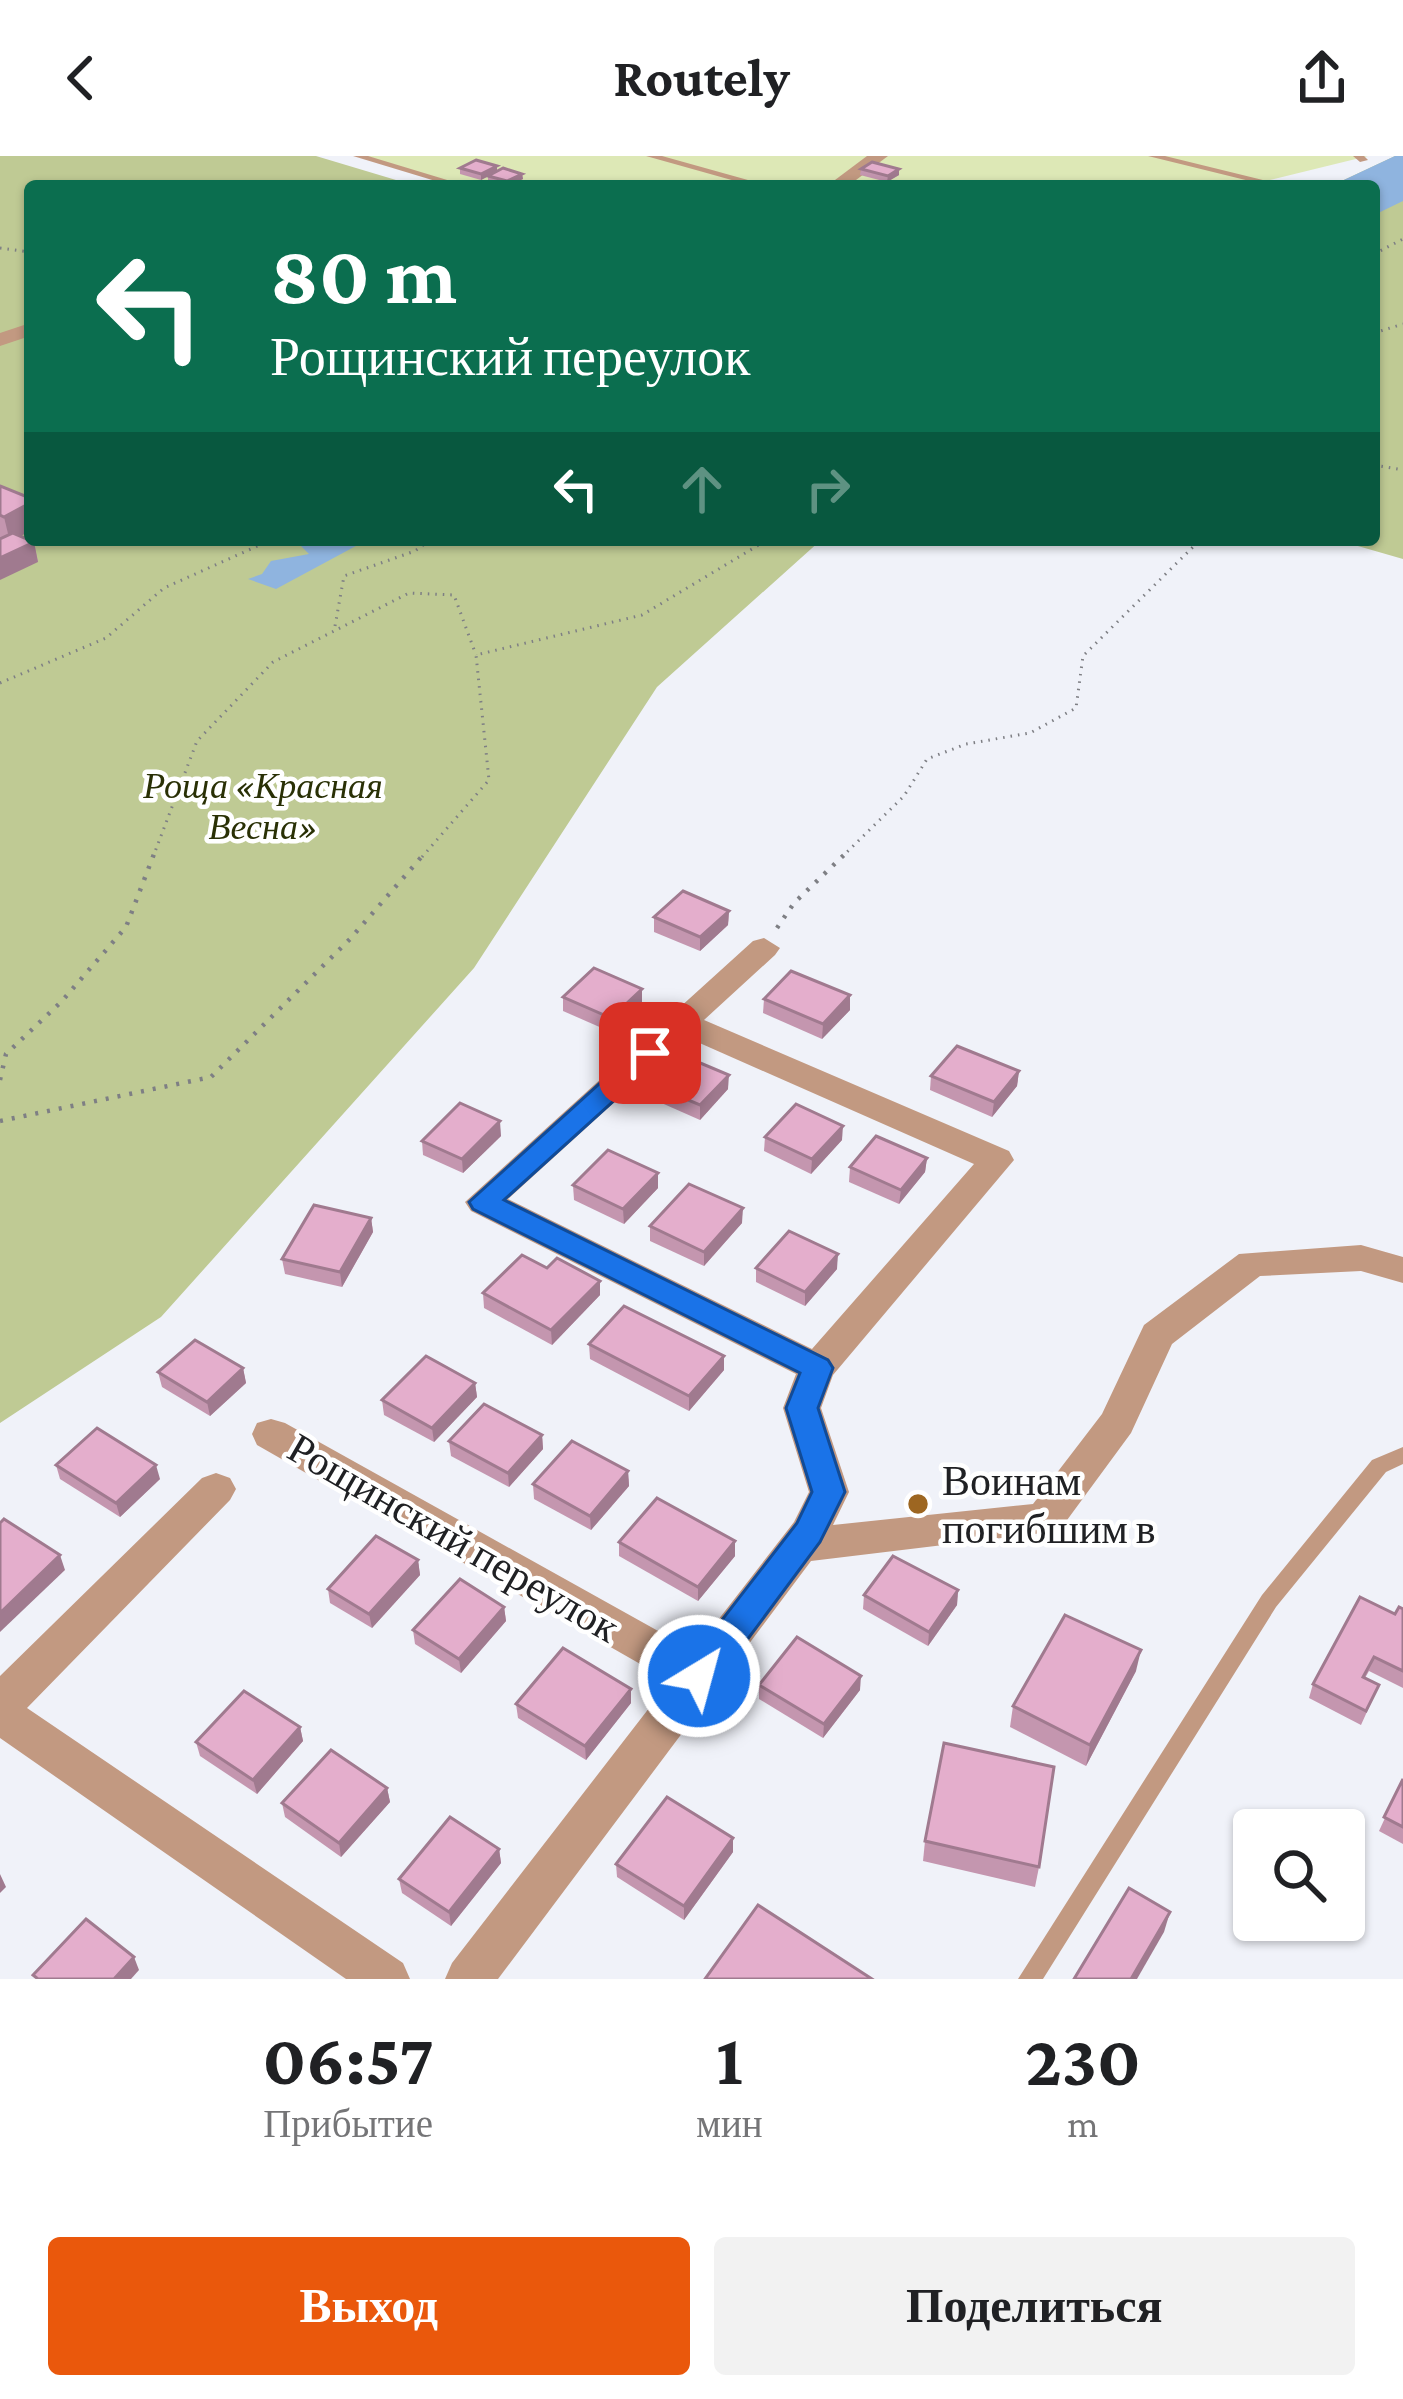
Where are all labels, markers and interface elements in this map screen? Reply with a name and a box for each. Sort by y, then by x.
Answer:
icon: back [48,45,114,111]
icon: share [1289,45,1355,111]
text: Routely [613,48,790,108]
icon: left [72,228,228,384]
text: 80 m [270,228,457,321]
text: Рощинский переулок [270,327,751,387]
icon: left [543,456,609,522]
icon: ahead [669,456,735,522]
icon: right [795,456,861,522]
park label: Роща «Красная Весна» [142,766,383,847]
pin [599,1002,701,1104]
icon: arrive [617,1020,683,1086]
street label: Рощинский переулок [280,1424,628,1652]
place label: Воинам погибшим в [942,1457,1156,1552]
marker: Воинам погибшим в [905,1491,931,1517]
position arrow [636,1613,762,1739]
map controls [1233,1809,1365,1941]
button: search [1233,1809,1365,1941]
text: 06:57 [262,2019,434,2099]
text: 1 [716,2019,743,2099]
text: 230 [1025,2020,1141,2100]
text: Прибытие [263,2102,433,2145]
text: мин [696,2102,763,2145]
text: m [1067,2102,1099,2145]
button: Выход [48,2237,690,2375]
button: Поделиться [714,2237,1355,2375]

